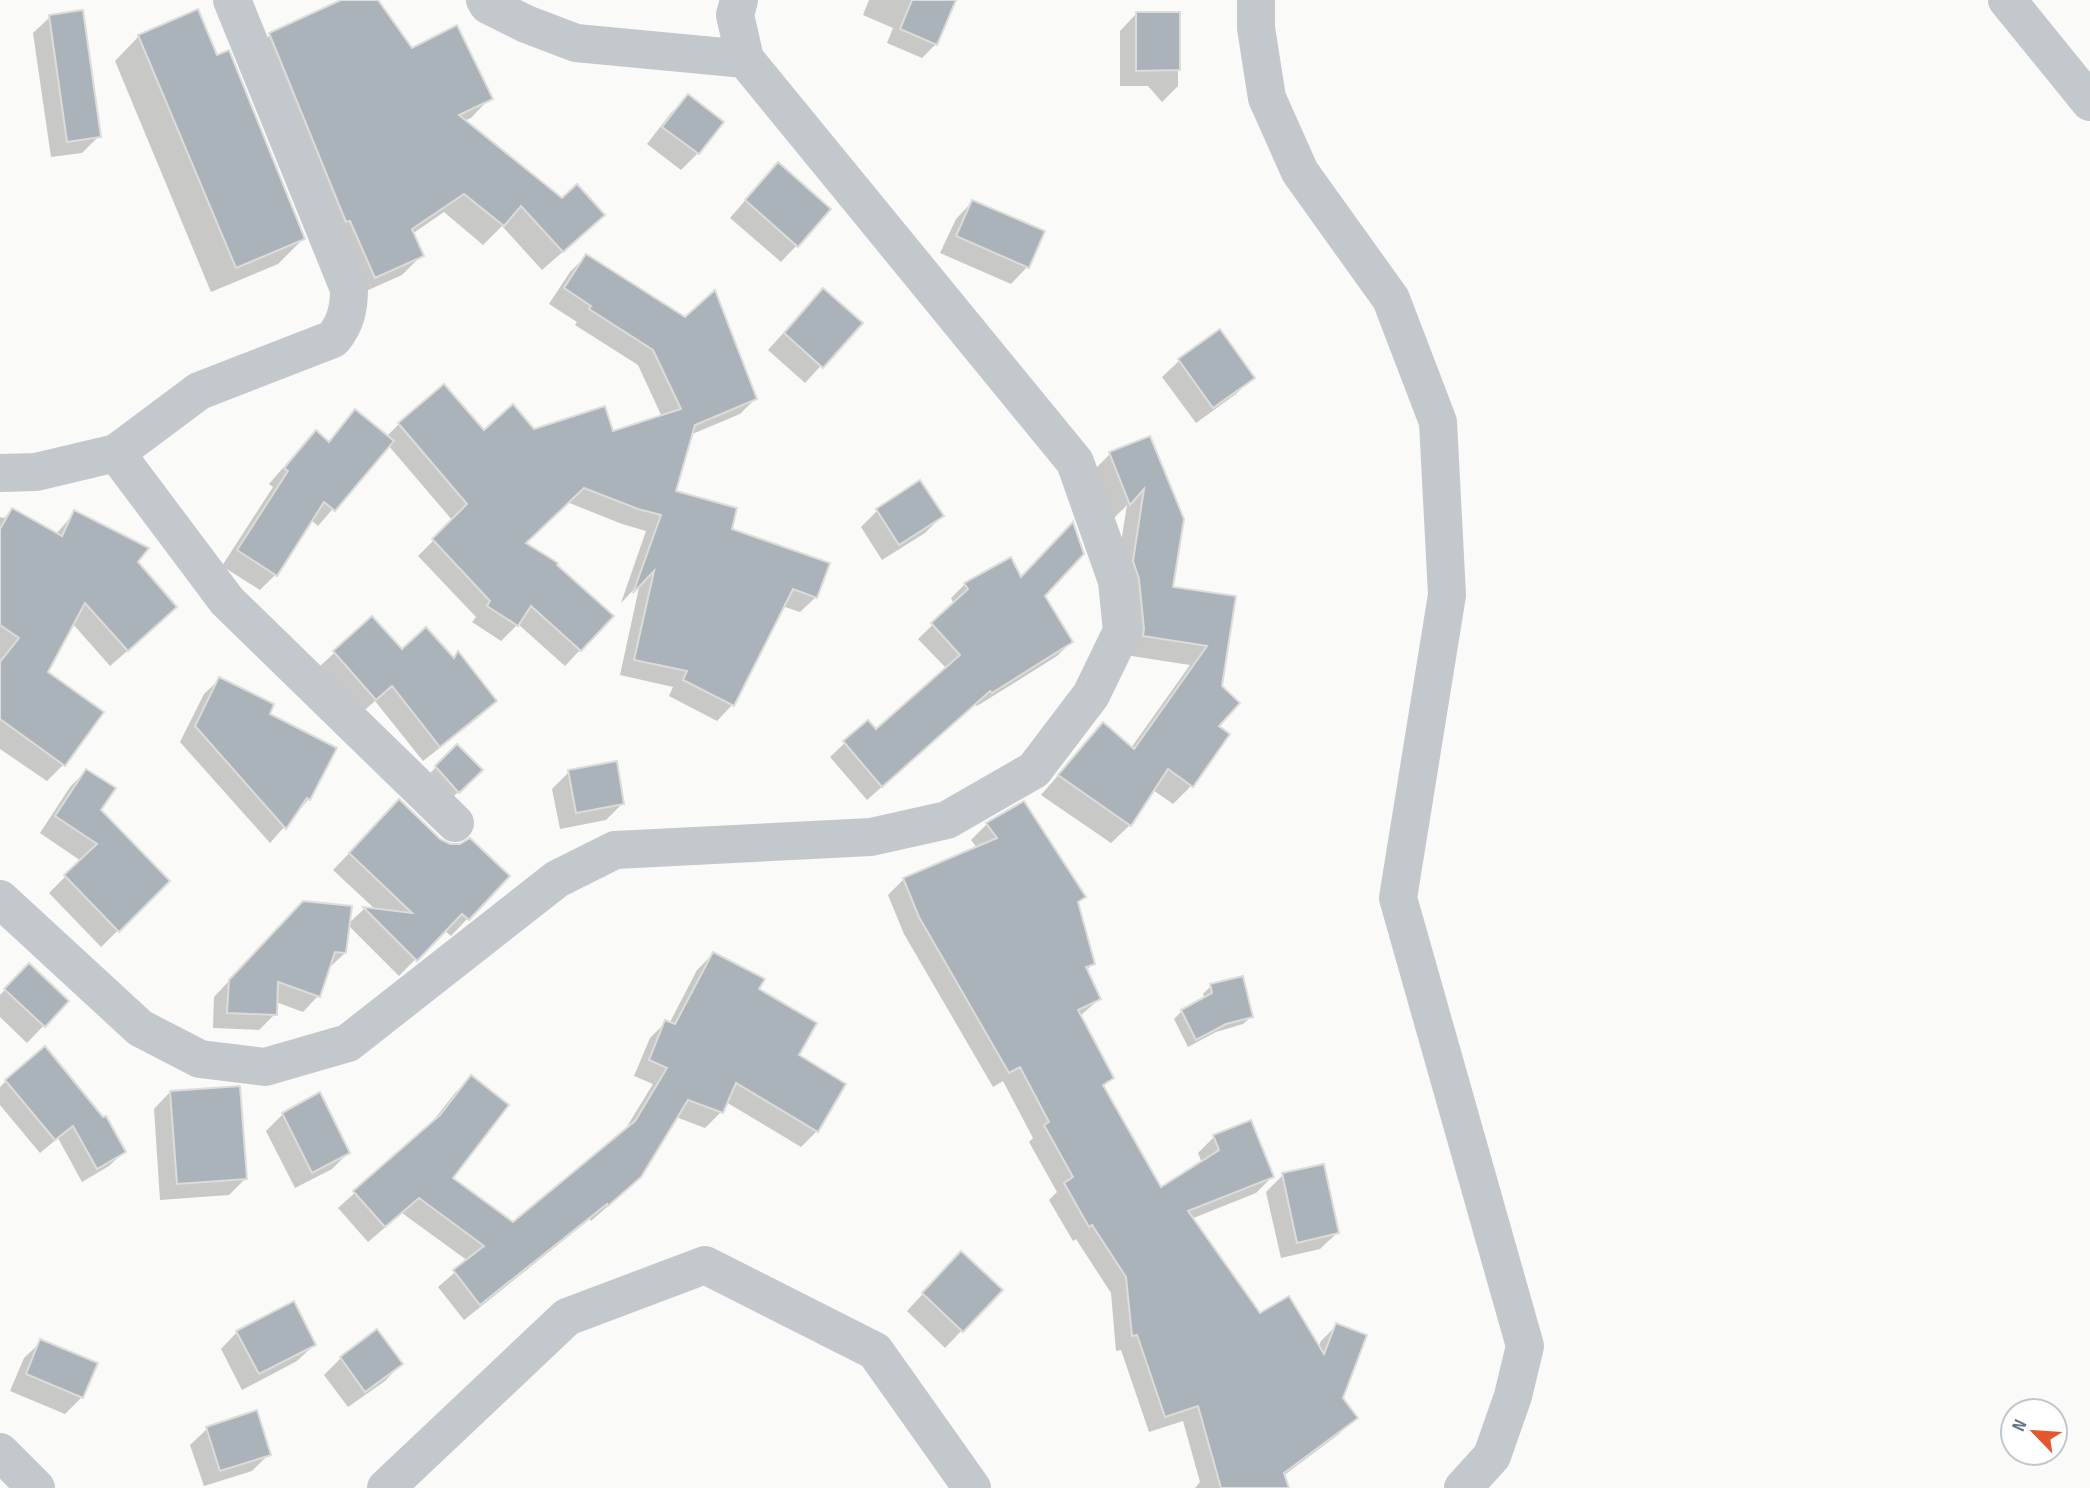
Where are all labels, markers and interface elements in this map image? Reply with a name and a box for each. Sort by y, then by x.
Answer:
north arrow [1999,1397,2069,1467]
text: N [2007,1416,2033,1435]

